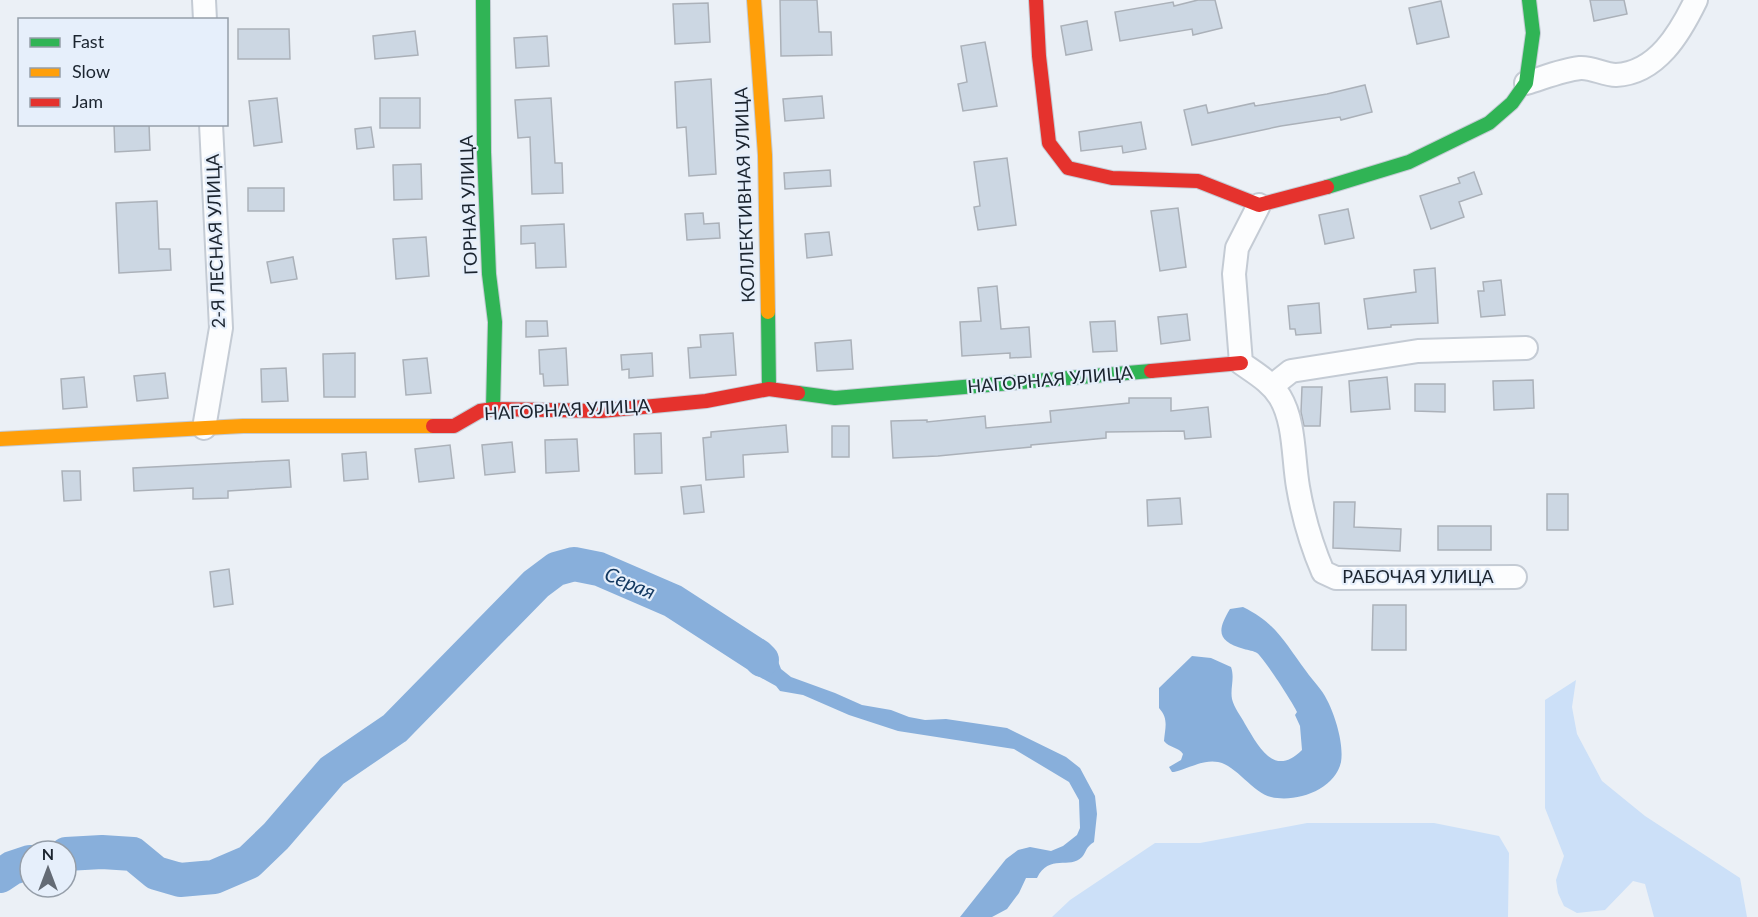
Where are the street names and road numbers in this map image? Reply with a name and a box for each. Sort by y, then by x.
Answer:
street label: КОЛЛЕКТИВНАЯ УЛИЦА [729,86,759,303]
street label: ГОРНАЯ УЛИЦА [455,134,481,275]
street label: 2-Я ЛЕСНАЯ УЛИЦА [201,153,229,329]
street label: НАГОРНАЯ УЛИЦА [966,361,1134,397]
street label: НАГОРНАЯ УЛИЦА [484,394,651,424]
street label: РАБОЧАЯ УЛИЦА [1342,565,1495,587]

